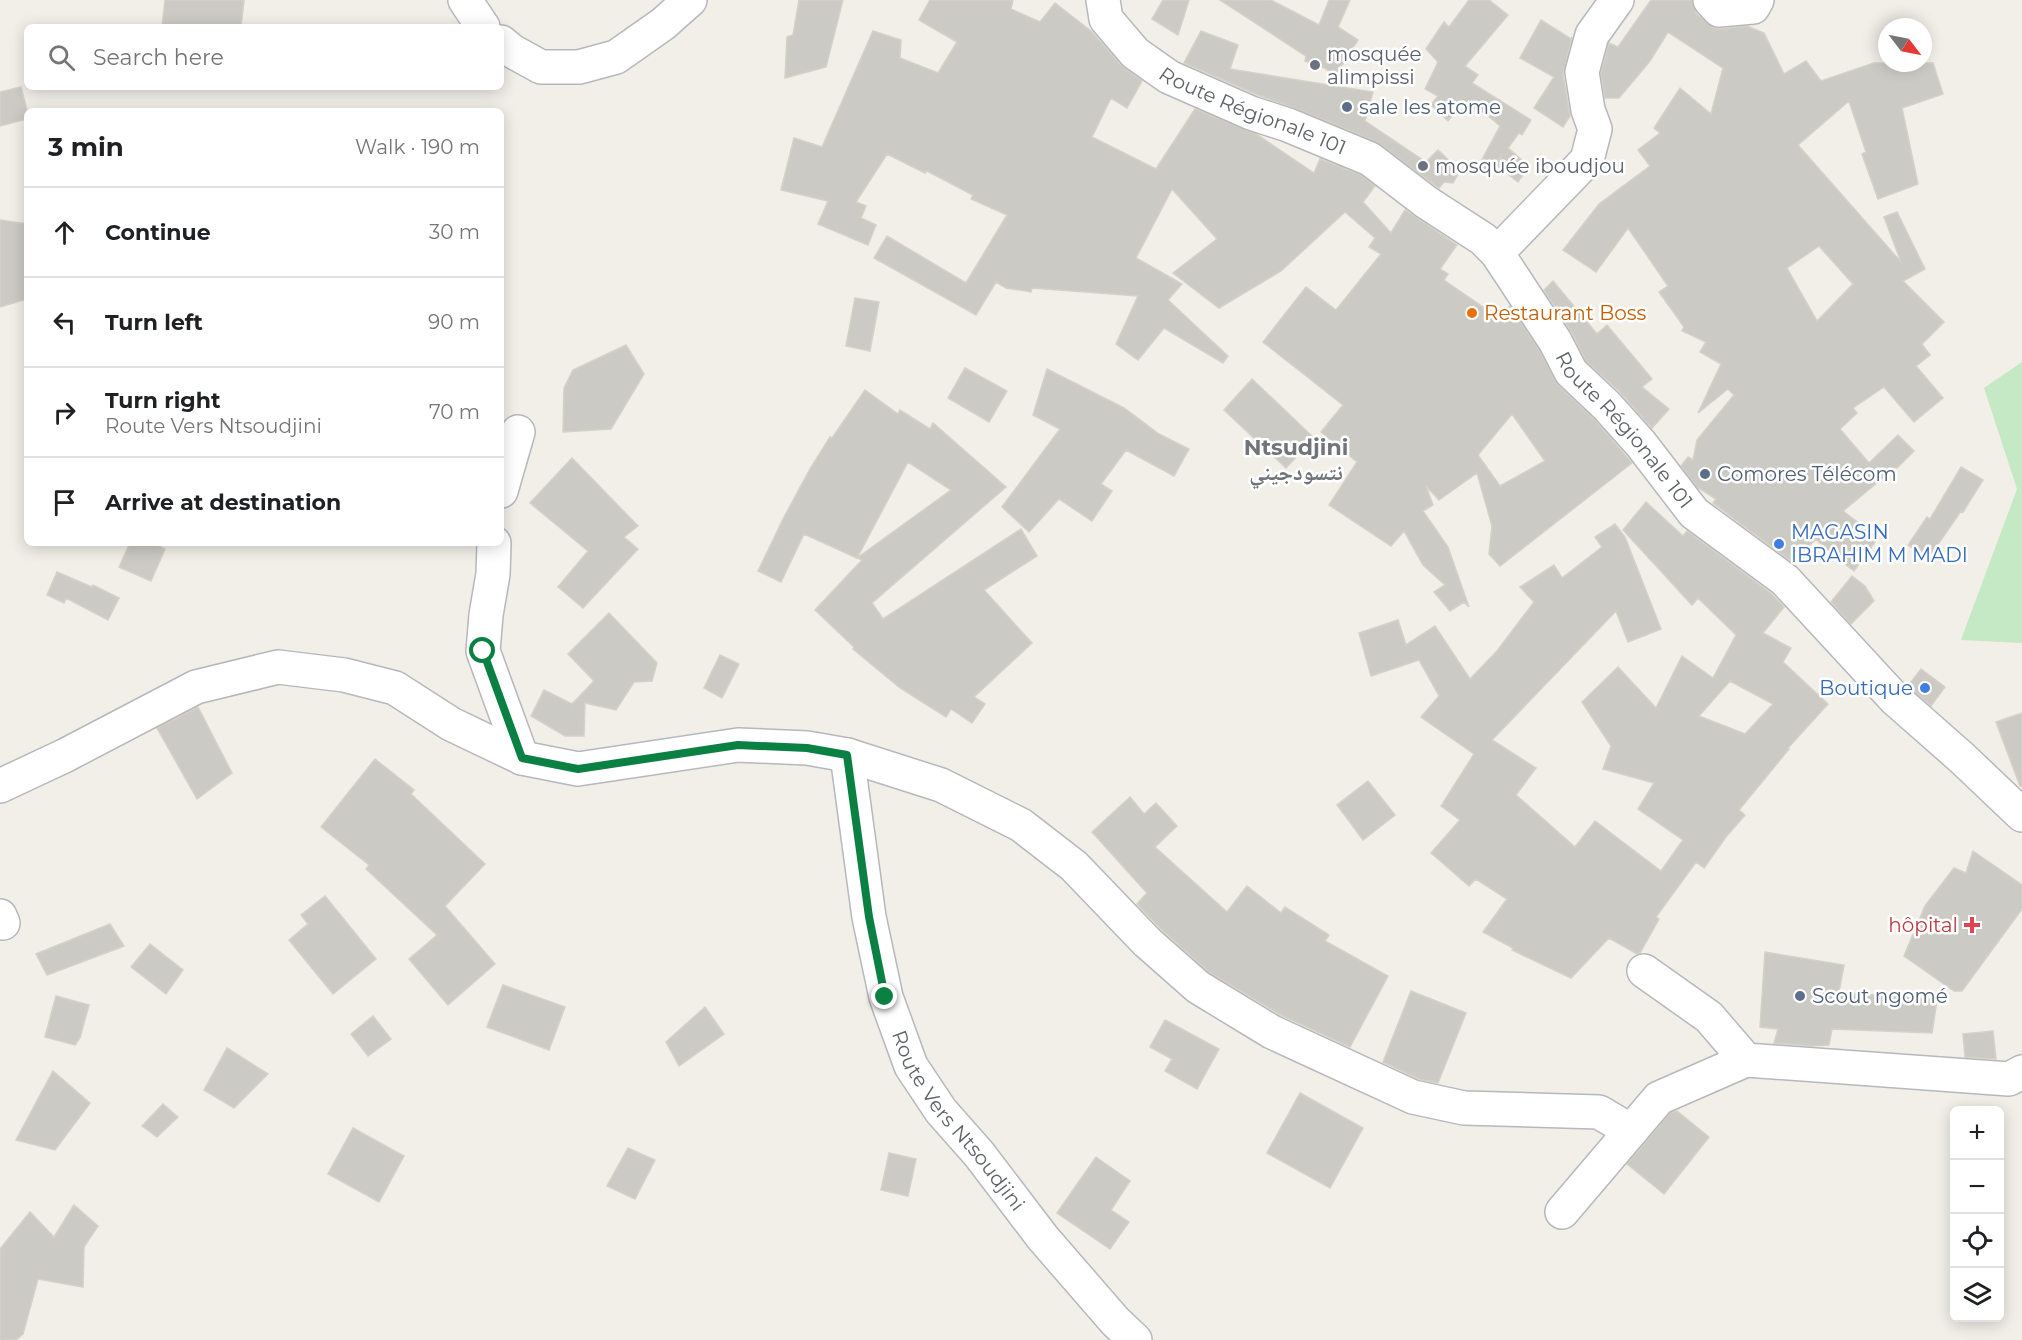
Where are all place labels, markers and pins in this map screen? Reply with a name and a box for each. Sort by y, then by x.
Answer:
place label: mosquée alimpissi [1327,42,1422,89]
marker: mosquée alimpissi [1308,58,1322,72]
place label: sale les atome [1359,95,1501,119]
marker: sale les atome [1340,100,1354,114]
place label: mosquée iboudjou [1435,154,1625,178]
marker: mosquée iboudjou [1416,159,1430,173]
place label: Restaurant Boss [1484,301,1647,325]
marker: Restaurant Boss [1465,306,1479,320]
place label: Comores Télécom [1717,462,1897,486]
marker: Comores Télécom [1698,467,1712,481]
place label: MAGASIN IBRAHIM M MADI [1791,520,1968,567]
marker: MAGASIN IBRAHIM M MADI [1772,537,1786,551]
place label: Boutique [1819,676,1913,700]
marker: Boutique [1918,681,1932,695]
place label: hôpital [1888,913,1958,937]
marker: hôpital [1963,916,1981,934]
place label: Scout ngomé [1812,984,1948,1008]
marker: Scout ngomé [1793,989,1807,1003]

